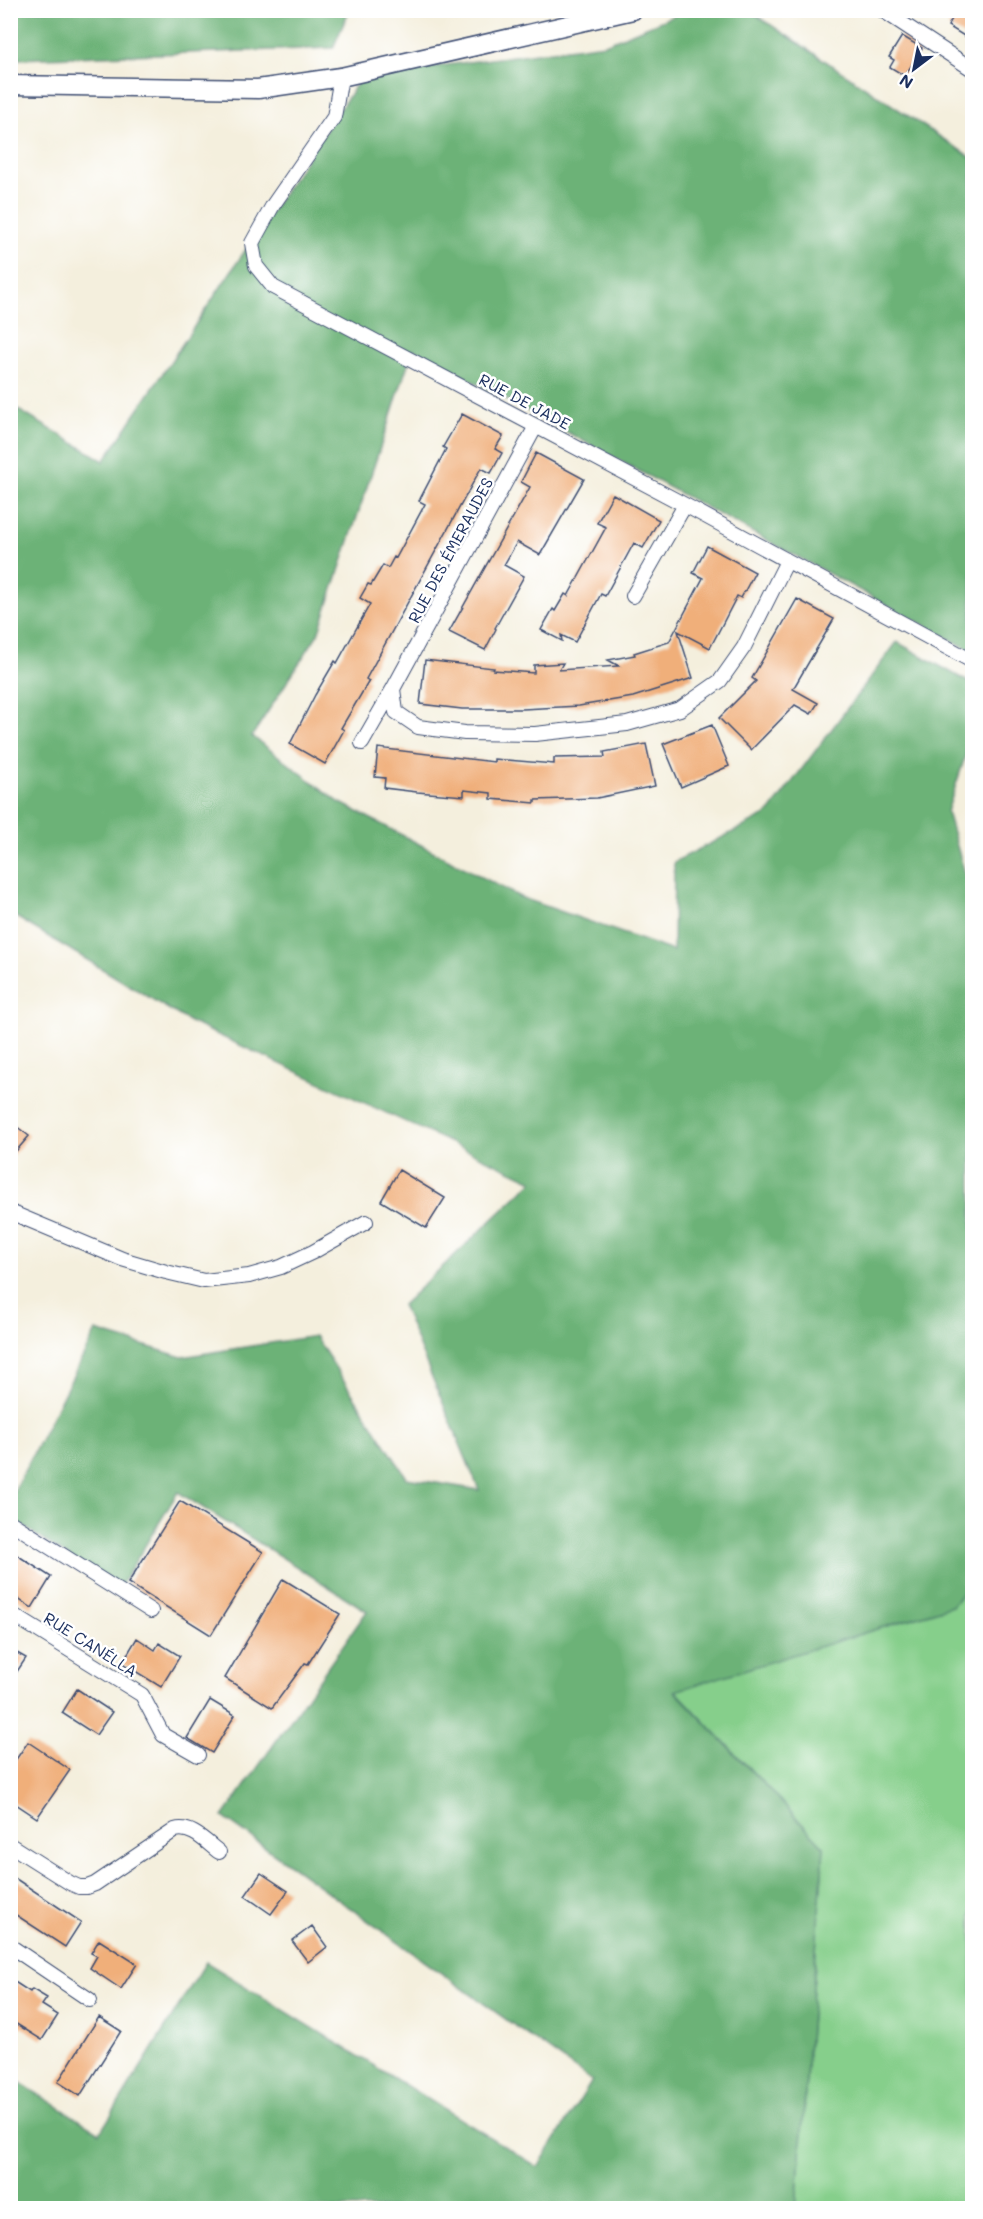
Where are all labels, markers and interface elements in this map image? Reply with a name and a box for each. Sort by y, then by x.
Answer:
north arrow [884,39,944,99]
text: N [895,70,917,94]
street label: RUE DE JADE [476,368,574,434]
street label: RUE DES ÉMERAUDES [403,474,497,626]
street label: RUE CANÉLLA [40,1607,142,1681]

